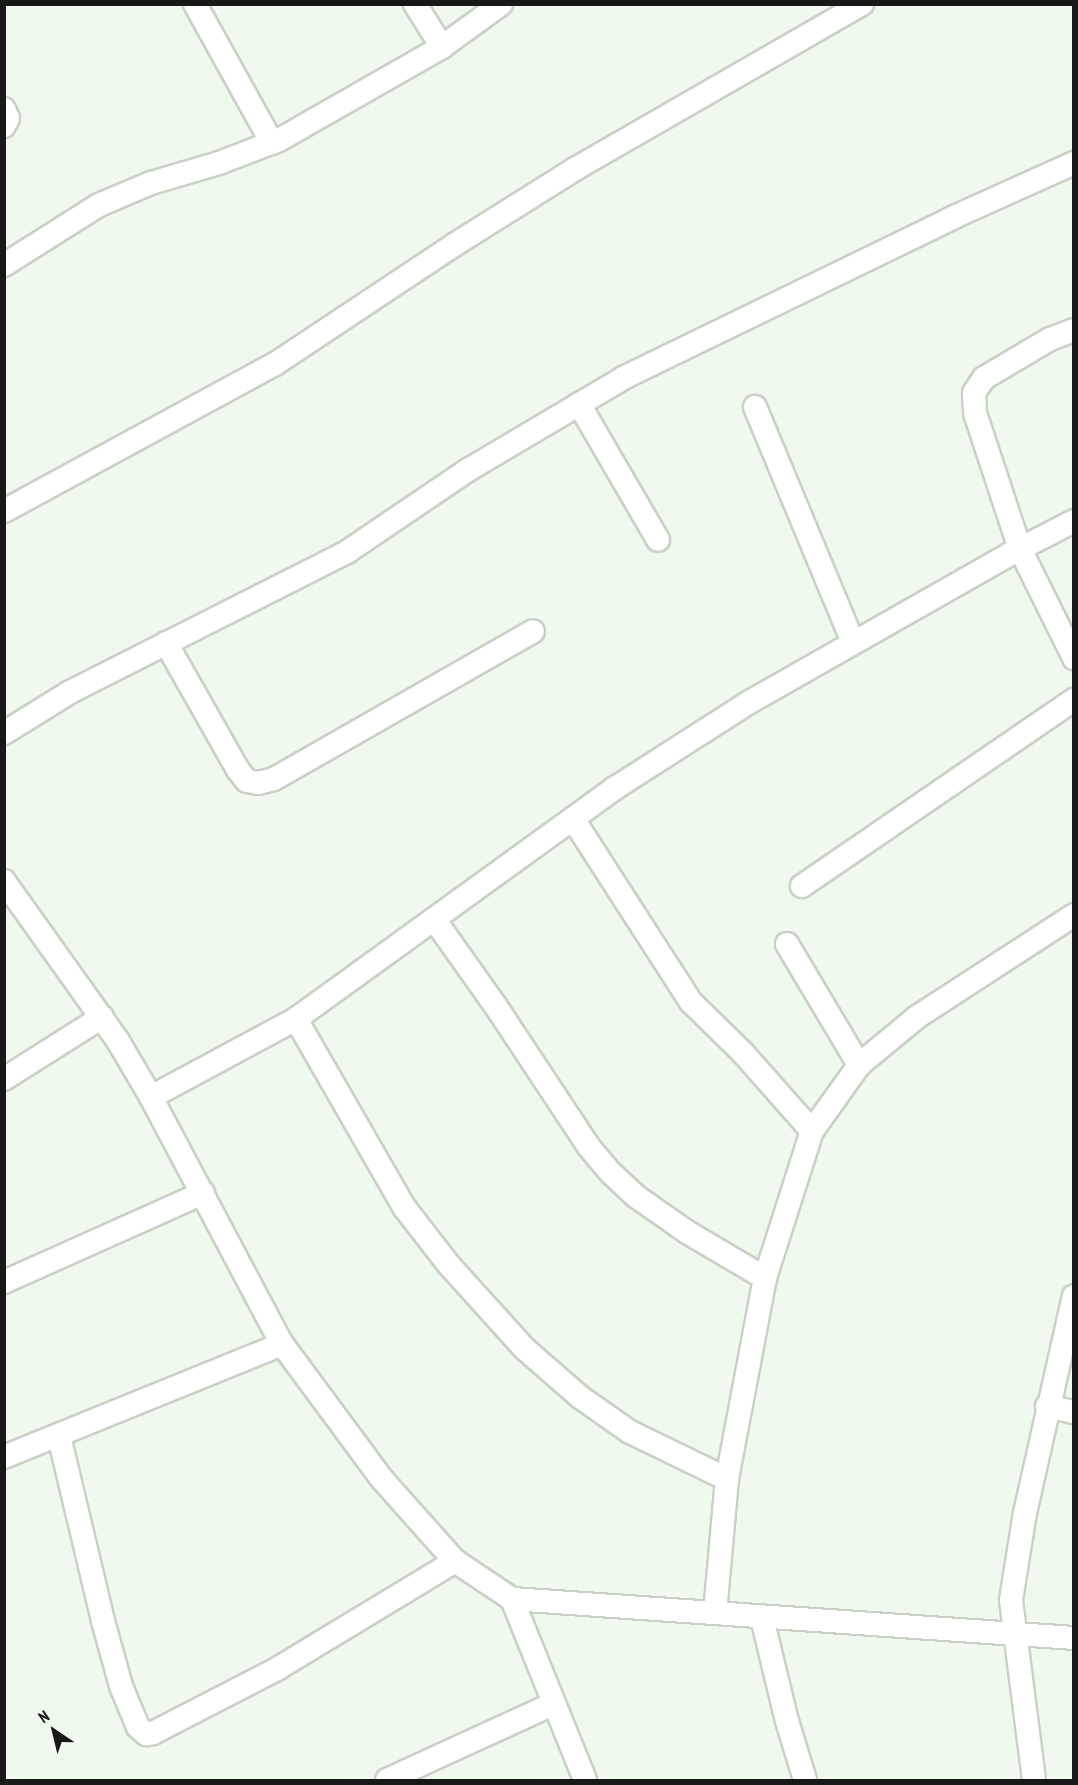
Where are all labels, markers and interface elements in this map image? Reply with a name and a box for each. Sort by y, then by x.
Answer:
north arrow [24,1701,84,1761]
text: N [34,1706,53,1727]

